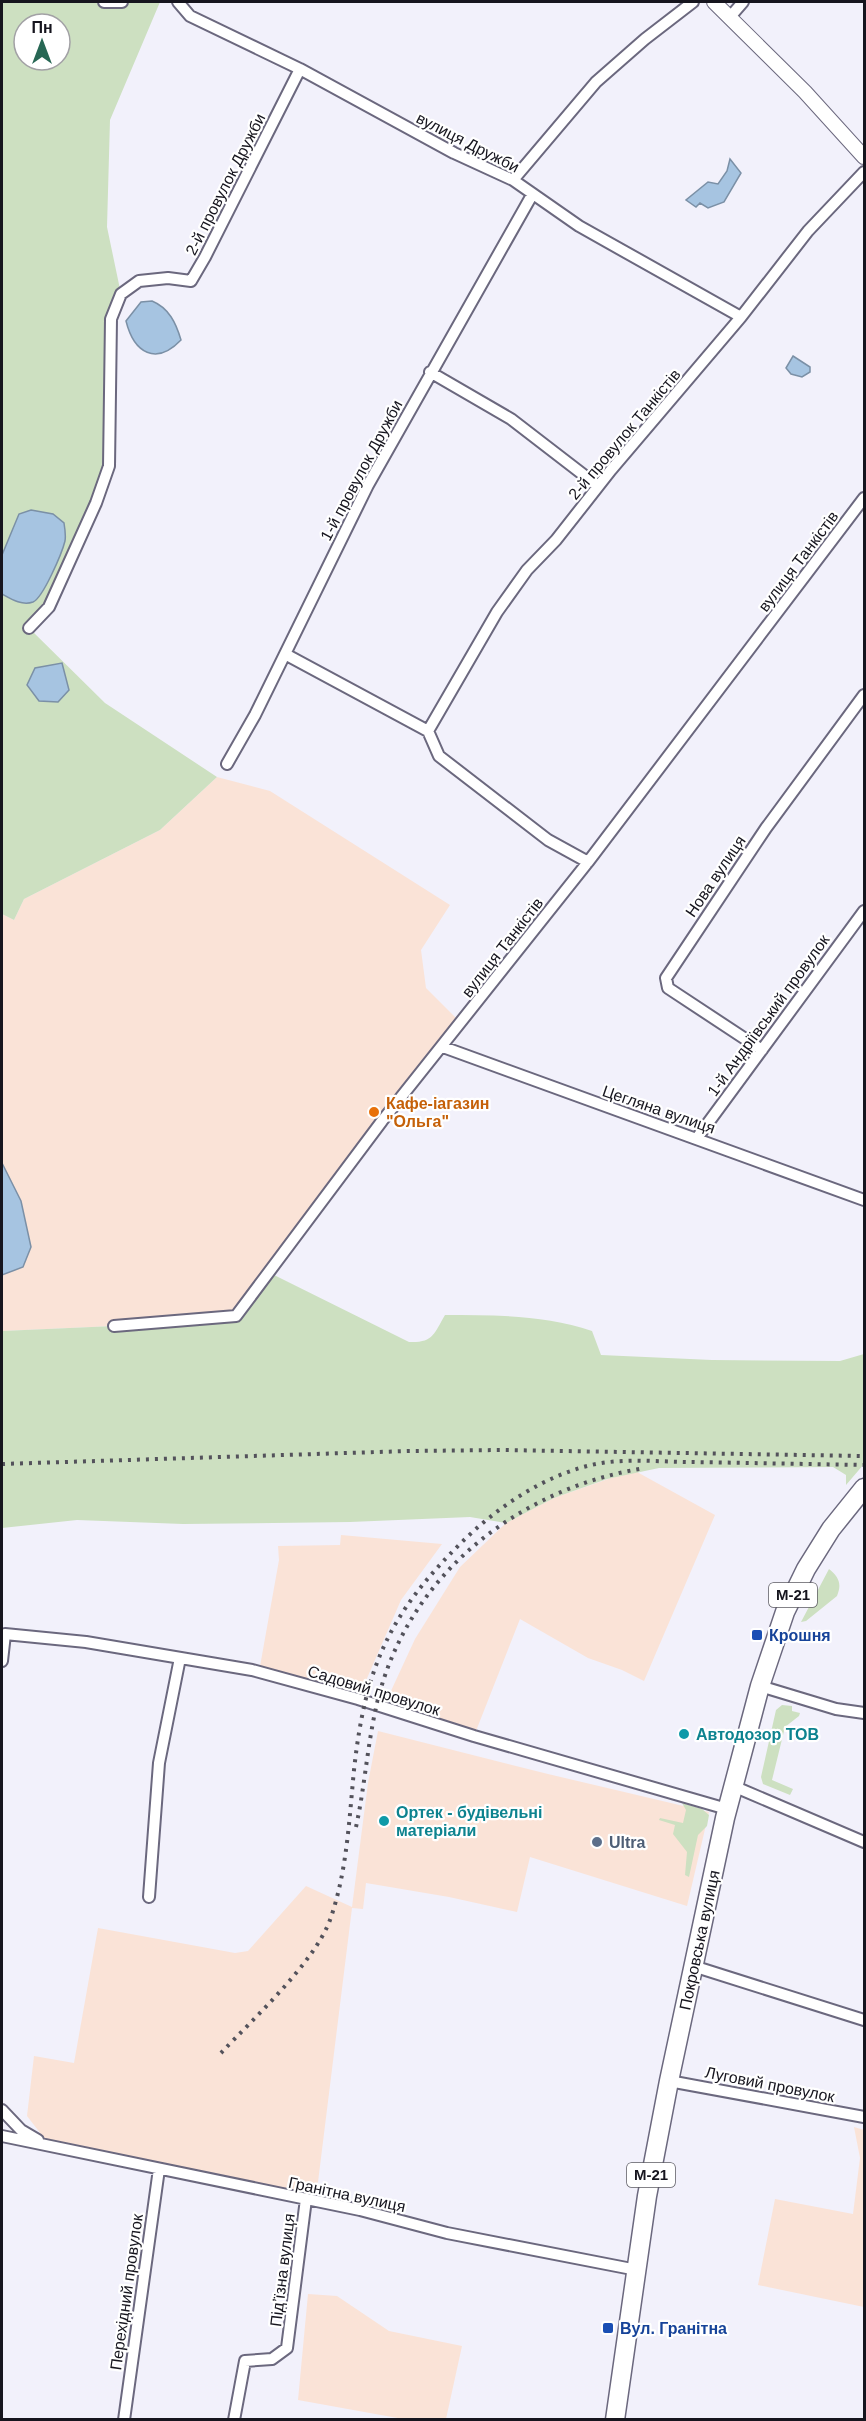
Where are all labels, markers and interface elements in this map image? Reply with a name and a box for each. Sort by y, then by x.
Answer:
north arrow [12,12,72,72]
text: Пн [31,19,53,36]
street label: вулиця Дружби [414,109,522,176]
street label: 2-й провулок Дружби [182,111,269,258]
street label: 2-й провулок Танкістів [565,366,684,503]
street label: 1-й провулок Дружби [317,397,406,543]
street label: вулиця Танкістів [755,508,842,615]
street label: Нова вулиця [682,833,749,920]
street label: вулиця Танкістів [458,894,546,1000]
street label: 1-й Андріївський провулок [704,931,833,1099]
street label: Цегляна вулиця [600,1082,718,1137]
place label: Кафе-іагазин "Ольга" [386,1095,489,1130]
marker: Кафе-іагазин "Ольга" [367,1105,381,1119]
road number: М-21 [769,1583,817,1607]
place label: Крошня [769,1627,831,1644]
marker: Крошня [750,1628,764,1642]
street label: Садовий провулок [306,1662,443,1719]
place label: Автодозор ТОВ [696,1726,819,1743]
marker: Автодозор ТОВ [677,1727,691,1741]
place label: Ортек - будівельні матеріали [396,1804,542,1839]
marker: Ортек - будівельні матеріали [377,1814,391,1828]
place label: Ultra [609,1834,646,1851]
marker: Ultra [590,1835,604,1849]
street label: Покровська вулиця [676,1869,723,2012]
street label: Луговий провулок [704,2064,837,2106]
road number: М-21 [627,2163,675,2187]
street label: Гранітна вулиця [287,2174,407,2215]
street label: Перехідний провулок [107,2212,146,2371]
street label: Підʼїзна вулиця [267,2213,298,2328]
place label: Вул. Гранітна [620,2320,727,2337]
marker: Вул. Гранітна [601,2321,615,2335]

